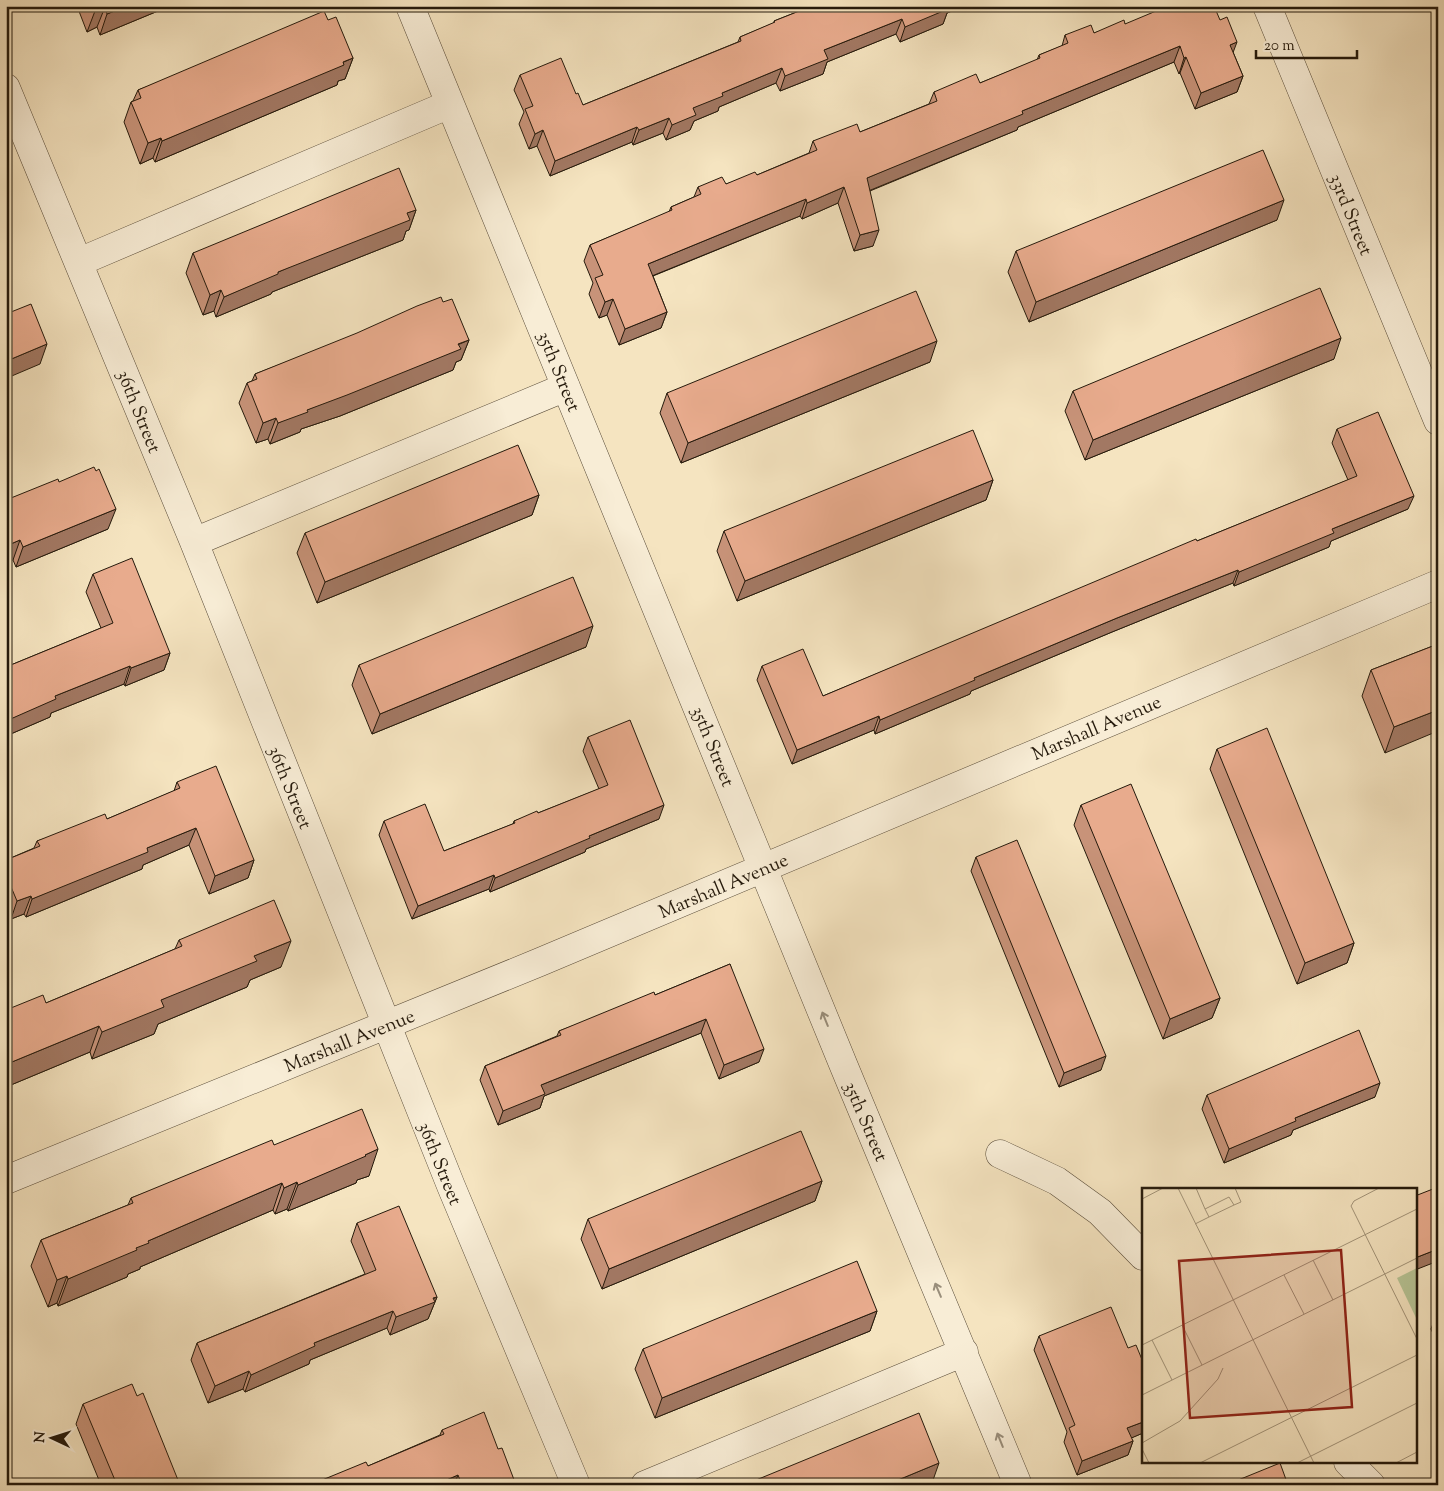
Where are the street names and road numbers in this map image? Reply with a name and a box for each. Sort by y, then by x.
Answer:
street label: 33rd Street [1321,170,1379,260]
street label: 35th Street [529,328,586,417]
street label: 36th Street [109,366,167,458]
street label: Marshall Avenue [1028,690,1166,769]
street label: 35th Street [683,703,740,792]
street label: 36th Street [260,742,318,834]
street label: Marshall Avenue [655,848,793,927]
street label: Marshall Avenue [281,1004,419,1081]
street label: 35th Street [836,1078,894,1167]
street label: 36th Street [410,1118,468,1210]

